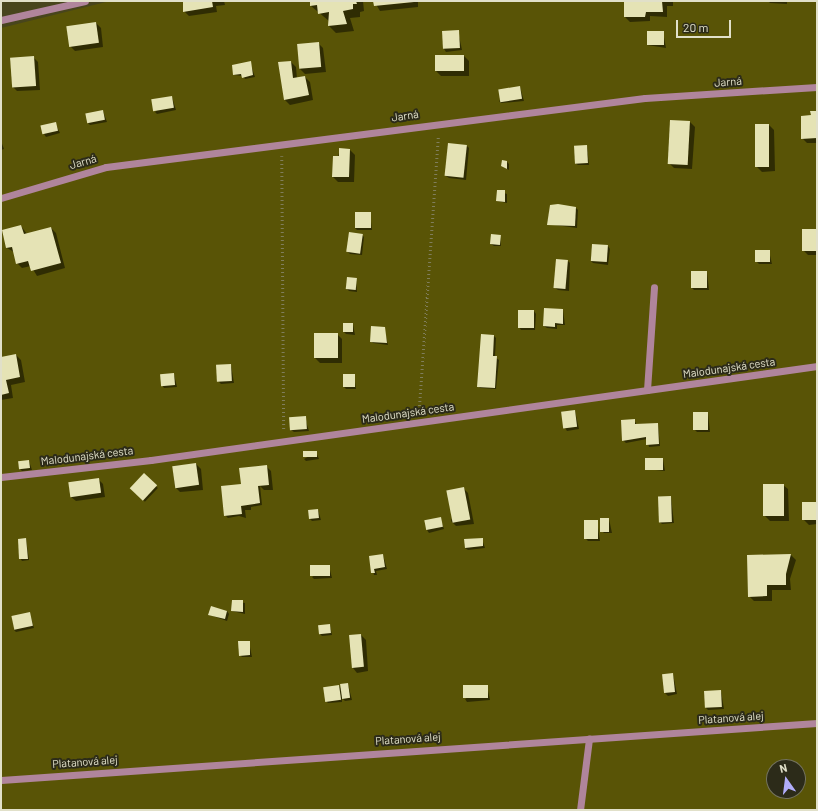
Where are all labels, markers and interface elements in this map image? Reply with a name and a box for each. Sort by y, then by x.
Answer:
scale bar [678,12,733,38]
text: 20 m [683,20,709,34]
street label: Jarná [714,74,742,90]
street label: Jarná [390,108,420,124]
street label: Jarná [68,152,98,172]
street label: Malodunajská cesta [682,355,776,381]
street label: Malodunajská cesta [361,400,455,426]
street label: Malodunajská cesta [40,444,134,468]
street label: Platanová alej [698,709,764,727]
street label: Platanová alej [375,730,441,748]
street label: Platanová alej [52,753,118,771]
north arrow [766,759,806,799]
text: N [778,761,788,775]

